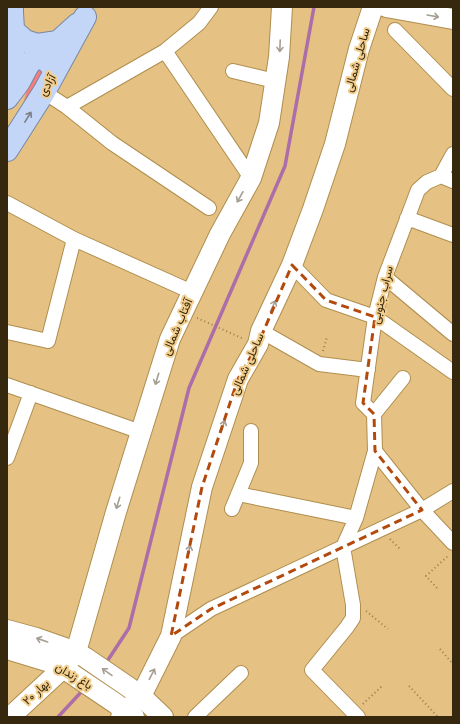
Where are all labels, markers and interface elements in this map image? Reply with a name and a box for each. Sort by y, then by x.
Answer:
one-way arrow [426,12,439,20]
street label: ساحلی شمالی [341,26,374,94]
one-way arrow [276,39,284,52]
street label: آزادی [35,70,60,99]
one-way arrow [24,111,32,123]
one-way arrow [236,191,243,203]
street label: سراب جنوبی [368,264,397,326]
street label: آفتاب شمالی [159,295,197,358]
one-way arrow [270,301,277,313]
street label: ساحلی شمالی [227,331,268,397]
one-way arrow [153,373,161,385]
one-way arrow [219,420,227,432]
one-way arrow [114,497,122,509]
one-way arrow [186,545,194,558]
one-way arrow [35,636,48,643]
street label: باغ زندان [52,660,95,694]
one-way arrow [101,668,112,676]
one-way arrow [149,669,156,681]
street label: بهار ۲۰ [20,676,53,709]

